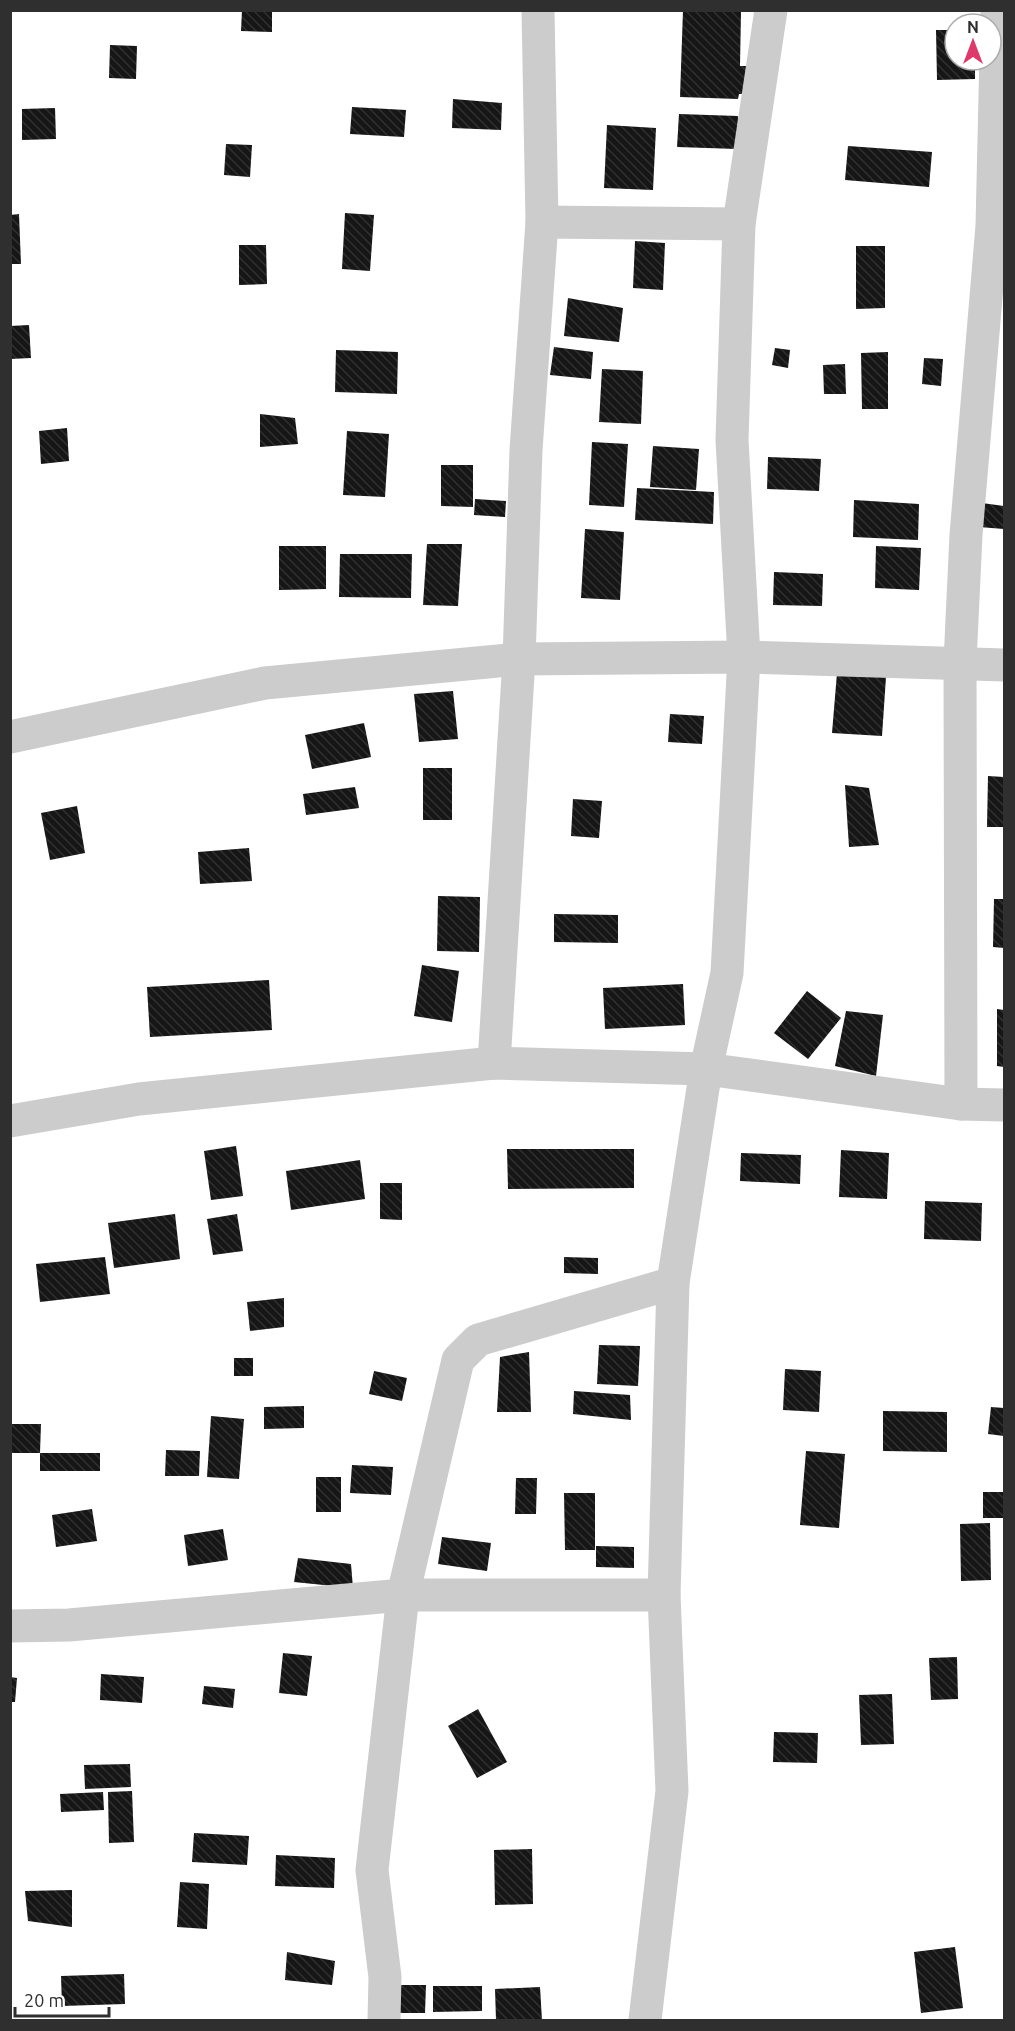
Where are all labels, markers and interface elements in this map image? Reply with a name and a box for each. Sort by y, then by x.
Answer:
north arrow [943,12,1003,72]
text: N [967,18,979,36]
scale bar [15,1980,110,2018]
text: 20 m [24,1990,64,2010]

